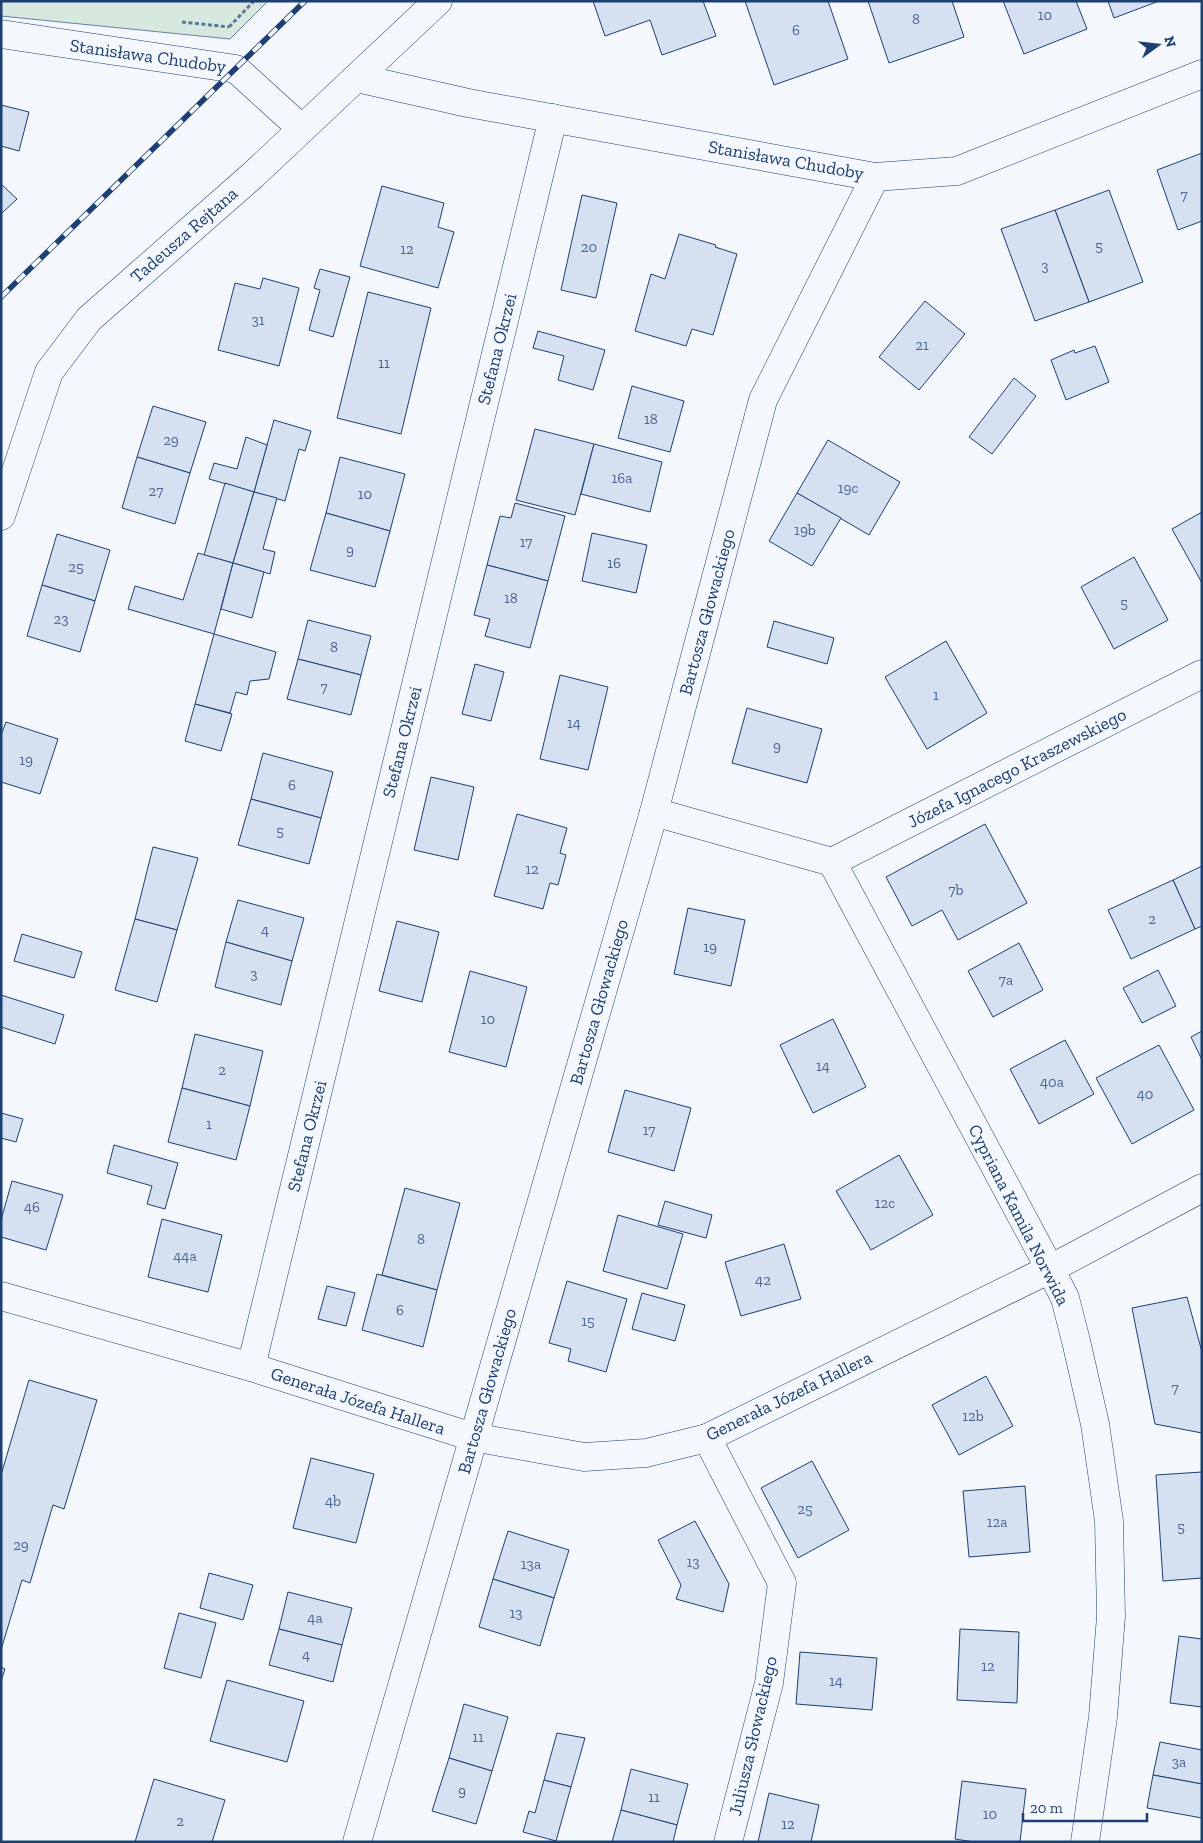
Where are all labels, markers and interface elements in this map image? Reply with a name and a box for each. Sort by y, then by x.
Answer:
house number: 10 [1038,6,1052,24]
house number: 8 [912,10,920,28]
north arrow [1133,20,1183,70]
house number: 6 [792,21,800,39]
street label: Stanisława Chudoby [69,34,228,78]
text: N [1160,34,1180,49]
street label: Stanisława Chudoby [707,135,866,185]
street label: Tadeusza Rejtana [126,182,242,288]
house number: 7 [1180,186,1188,204]
house number: 5 [1095,237,1103,255]
house number: 20 [581,238,597,256]
house number: 12 [400,240,414,258]
house number: 3 [1041,257,1049,275]
street label: Stefana Okrzei [473,291,521,407]
house number: 31 [251,311,265,329]
house number: 21 [915,336,929,354]
house number: 11 [378,354,390,372]
house number: 18 [644,410,658,428]
house number: 29 [163,431,179,449]
house number: 16a [612,469,633,487]
house number: 19c [838,479,858,497]
house number: 27 [149,482,163,500]
house number: 10 [358,485,372,503]
house number: 19b [794,521,816,539]
street label: Bartosza Głowackiego [674,526,740,698]
house number: 17 [520,533,532,551]
house number: 9 [346,541,354,559]
house number: 16 [607,554,621,572]
house number: 25 [68,558,84,576]
house number: 18 [504,589,518,607]
house number: 5 [1120,594,1128,612]
house number: 23 [53,610,69,628]
house number: 8 [330,638,338,656]
house number: 7 [320,678,328,696]
street label: Stefana Okrzei [378,684,426,800]
house number: 1 [933,686,939,704]
street label: Józefa Ignacego Kraszewskiego [904,703,1130,833]
house number: 14 [567,714,581,732]
house number: 9 [773,737,781,755]
house number: 19 [19,751,33,769]
house number: 6 [288,776,296,794]
house number: 5 [276,822,284,840]
house number: 12 [525,860,539,878]
house number: 7b [948,881,964,899]
house number: 2 [1148,910,1156,928]
street label: Bartosza Głowackiego [565,917,633,1087]
house number: 4 [261,921,269,939]
house number: 19 [703,938,717,956]
house number: 3 [250,965,258,983]
house number: 7a [999,971,1013,989]
house number: 10 [481,1010,495,1028]
house number: 14 [816,1057,830,1075]
house number: 2 [218,1061,226,1079]
house number: 40a [1040,1073,1064,1091]
street label: Stefana Okrzei [283,1078,331,1194]
house number: 40 [1137,1085,1153,1103]
house number: 1 [206,1115,212,1133]
house number: 17 [643,1121,655,1139]
street label: Cypriana Kamila Norwida [964,1121,1074,1310]
house number: 12c [875,1194,895,1212]
house number: 46 [24,1198,40,1216]
house number: 8 [417,1230,425,1248]
house number: 44a [173,1247,197,1265]
house number: 42 [755,1271,771,1289]
house number: 6 [396,1301,404,1319]
street label: Bartosza Głowackiego [453,1306,521,1476]
house number: 15 [581,1312,595,1330]
street label: Generała Józefa Hallera [702,1346,876,1446]
street label: Generała Józefa Hallera [268,1362,448,1440]
house number: 7 [1171,1379,1179,1397]
house number: 12b [962,1407,984,1425]
house number: 4b [325,1492,341,1510]
house number: 25 [797,1500,813,1518]
house number: 12a [987,1513,1007,1531]
house number: 5 [1177,1518,1185,1536]
house number: 29 [13,1536,29,1554]
house number: 13 [686,1553,700,1571]
house number: 13a [521,1555,541,1573]
house number: 13 [509,1604,523,1622]
house number: 4a [307,1609,323,1627]
house number: 4 [302,1646,310,1664]
street label: Juliusza Słowackiego [724,1654,782,1818]
house number: 12 [981,1657,995,1675]
house number: 14 [829,1672,843,1690]
house number: 11 [472,1728,484,1746]
house number: 3a [1172,1753,1186,1771]
house number: 9 [458,1782,466,1800]
house number: 11 [648,1788,660,1806]
scale bar [1023,1790,1147,1822]
text: 20 m [1030,1799,1063,1817]
house number: 10 [983,1805,997,1823]
house number: 2 [176,1812,184,1830]
house number: 12 [781,1815,795,1833]

